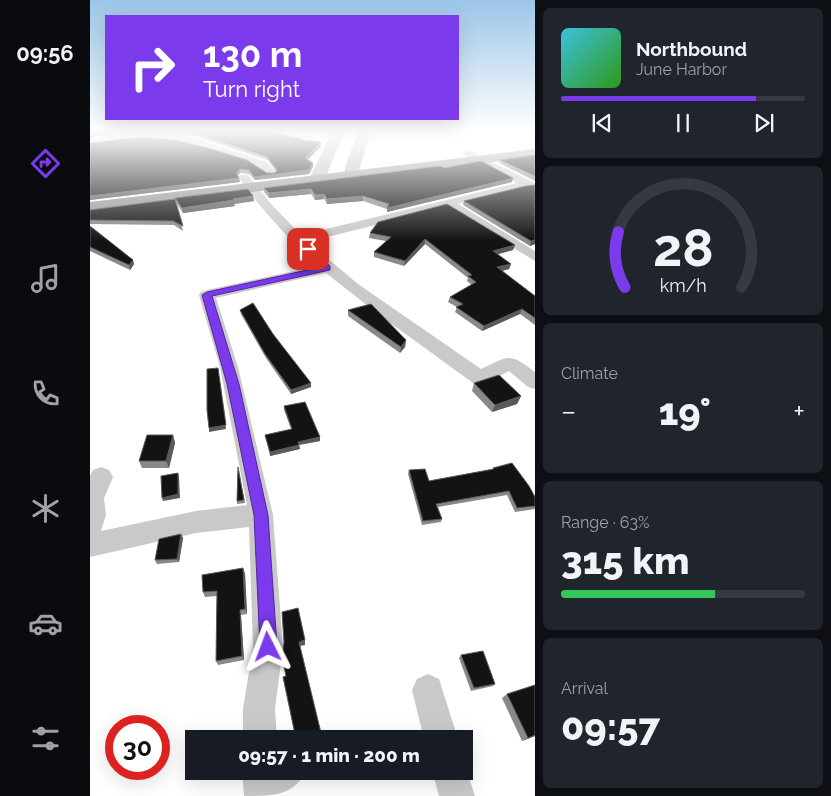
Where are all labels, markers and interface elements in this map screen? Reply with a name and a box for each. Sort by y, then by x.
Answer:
text: 130 m [203,34,302,75]
icon: right [120,35,185,100]
text: Northbound [636,38,747,60]
text: 09:56 [16,40,74,66]
text: June Harbor [636,60,727,79]
text: Turn right [203,76,300,102]
icon: previous [588,109,616,137]
icon: pause [669,109,697,137]
icon: next [750,109,778,137]
icon: directions [28,146,63,181]
text: 28 [653,217,713,278]
pin [287,228,329,270]
icon: arrive [294,235,322,263]
icon: music [28,261,63,296]
text: km/h [659,275,707,296]
text: Climate [561,364,618,383]
icon: phone [28,376,63,411]
text: 19° [659,389,711,434]
text: − [561,395,576,428]
text: + [793,395,805,428]
icon: climate [28,491,63,526]
text: Range · 63% [561,513,649,532]
text: 315 km [561,538,690,583]
icon: car [28,606,63,641]
position arrow [241,620,293,672]
text: Arrival [561,679,608,698]
text: 09:57 [561,704,660,749]
speed limit sign: 30 [105,715,170,780]
icon: filters [28,721,63,756]
text: 09:57 · 1 min · 200 m [238,744,420,766]

